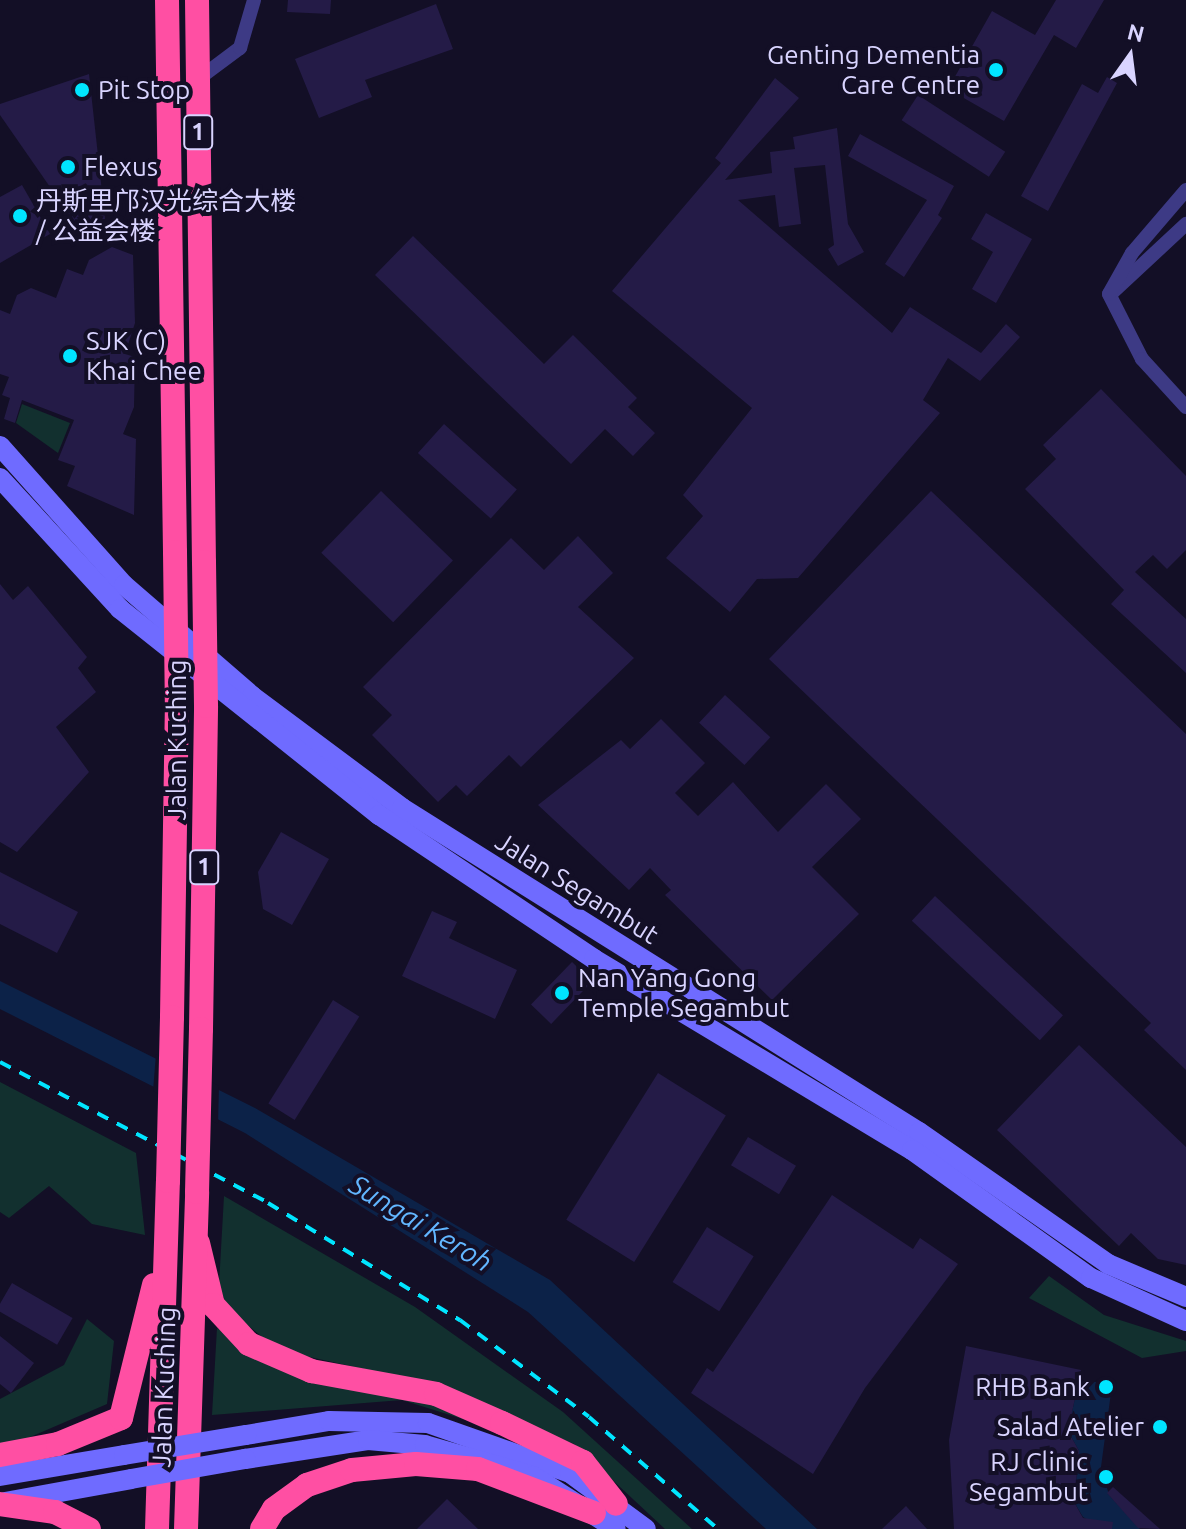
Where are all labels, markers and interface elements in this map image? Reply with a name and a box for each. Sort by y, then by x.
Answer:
north arrow [1090,16,1170,96]
text: N [1125,18,1147,46]
place label: Genting Dementia Care Centre [767,39,980,100]
marker: Genting Dementia Care Centre [987,61,1005,79]
place label: Pit Stop [98,74,190,106]
marker: Pit Stop [73,81,91,99]
road number: 1 [182,112,214,152]
place label: Flexus [84,151,158,183]
marker: Flexus [59,158,77,176]
place label: 丹斯里邝汉光综合大楼 / 公益会楼 [36,185,296,246]
marker: 丹斯里邝汉光综合大楼 / 公益会楼 [11,207,29,225]
place label: SJK (C) Khai Chee [86,325,202,386]
marker: SJK (C) Khai Chee [61,347,79,365]
street label: Jalan Kuching [161,660,193,820]
street label: Jalan Segambut [490,825,664,951]
road number: 1 [188,847,220,887]
place label: Nan Yang Gong Temple Segambut [578,962,789,1024]
marker: Nan Yang Gong Temple Segambut [553,984,571,1002]
water label: Sungai Keroh [344,1167,498,1279]
street label: Jalan Kuching [146,1306,182,1468]
place label: RHB Bank [975,1371,1090,1403]
marker: RHB Bank [1097,1378,1115,1396]
place label: Salad Atelier [997,1411,1144,1443]
marker: Salad Atelier [1151,1418,1169,1436]
place label: RJ Clinic Segambut [969,1446,1088,1508]
marker: RJ Clinic Segambut [1095,1466,1117,1488]

